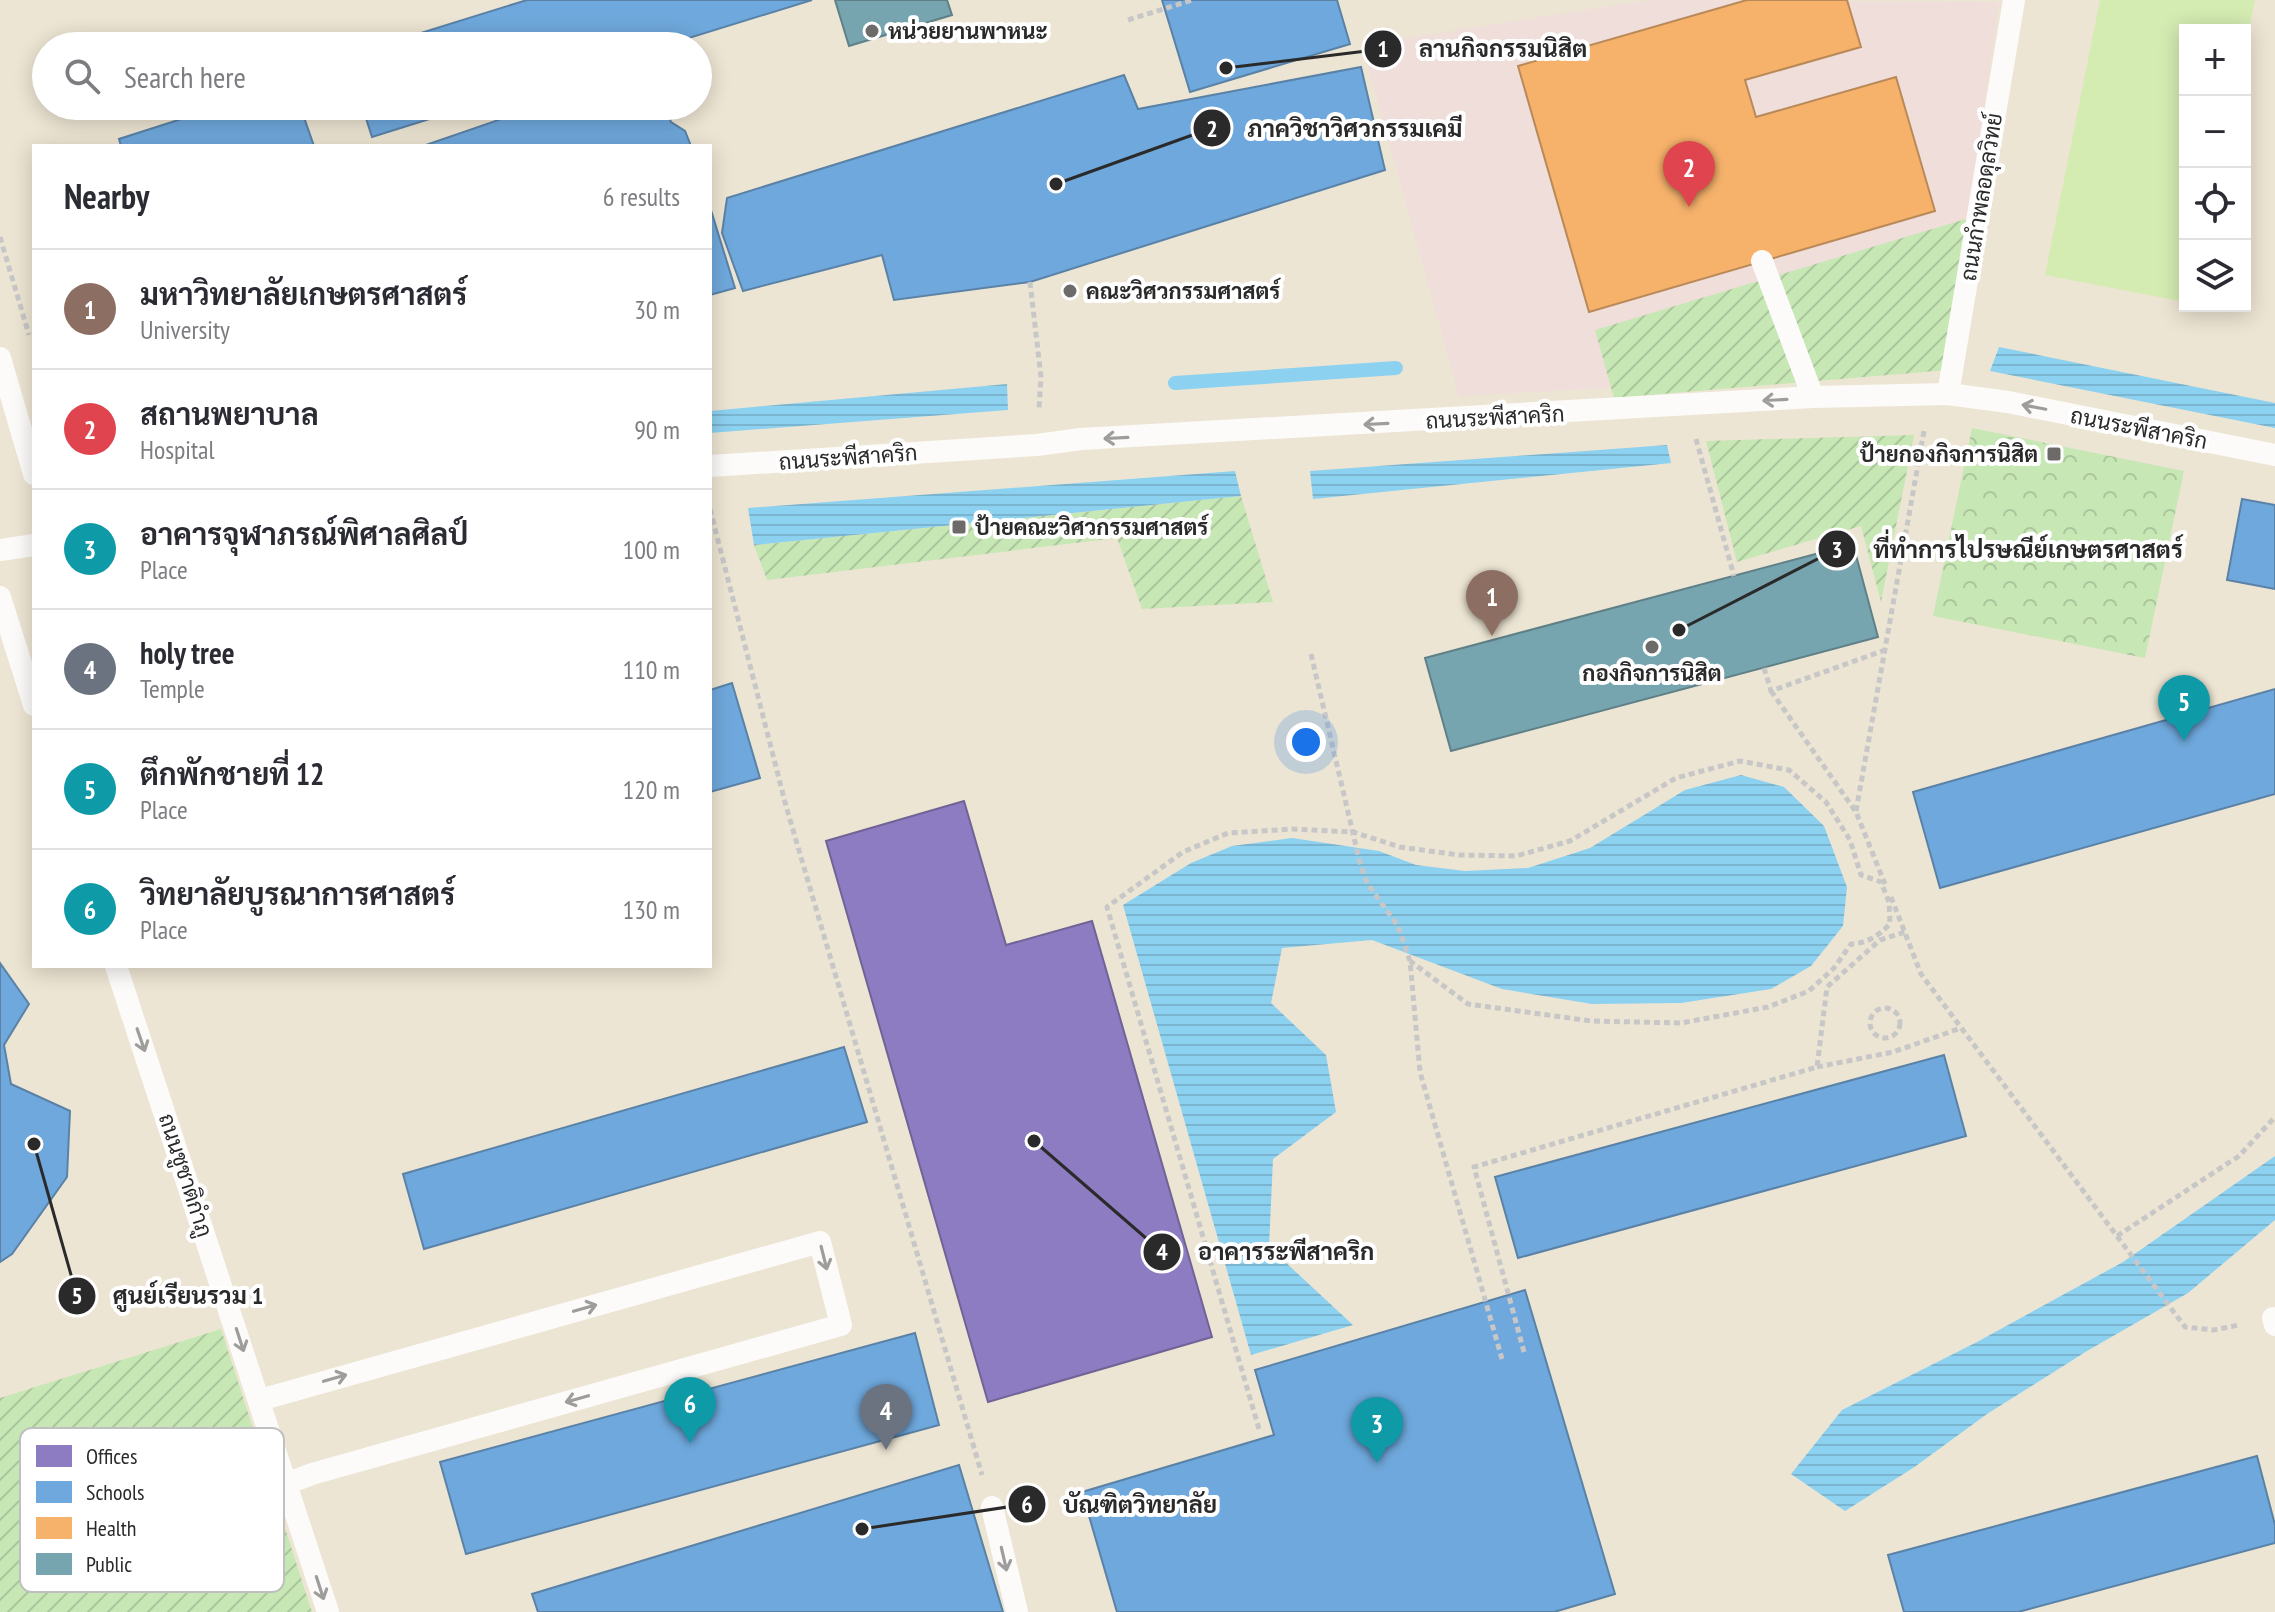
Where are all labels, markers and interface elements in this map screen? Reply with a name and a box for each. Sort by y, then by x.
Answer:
place label: หน่วยยานพาหนะ [888,17,1048,45]
marker: หน่วยยานพาหนะ [863,22,881,40]
map controls [2179,24,2251,312]
button: + [2179,24,2251,96]
callout: ลานกิจกรรมนิสิต [1363,25,1604,73]
search box [32,32,712,120]
text: 1 [1377,33,1389,64]
text: ลานกิจกรรมนิสิต [1419,33,1587,64]
icon: search [60,54,104,98]
text: Search here [124,57,246,96]
button: − [2179,96,2251,168]
callout: ภาควิชาวิศวกรรมเคมี [1192,104,1479,152]
street label: ถนนกำพลอดุลวิทย์ [1954,111,2010,283]
text: 2 [1206,113,1218,144]
text: ภาควิชาวิศวกรรมเคมี [1248,113,1462,144]
pin: 2 [1663,141,1715,207]
button: locate [2179,168,2251,240]
text: Nearby [64,174,149,218]
text: 6 results [603,180,680,213]
button: layers [2179,240,2251,312]
text: มหาวิทยาลัยเกษตรศาสตร์ [140,274,467,313]
place label: คณะวิศวกรรมศาสตร์ [1086,277,1282,305]
marker: คณะวิศวกรรมศาสตร์ [1061,282,1079,300]
text: 1 [84,293,96,326]
text: 30 m [634,293,680,326]
text: University [140,313,230,346]
one-way arrow [1762,392,1789,407]
text: สถานพยาบาล [140,394,319,433]
street label: ถนนระพีสาคริก [1425,399,1565,435]
one-way arrow [2022,399,2047,414]
street label: ถนนระพีสาคริก [2068,401,2210,455]
text: 2 [84,413,96,446]
text: 90 m [634,413,680,446]
one-way arrow [1363,416,1390,431]
one-way arrow [1103,430,1130,445]
text: Hospital [140,433,215,466]
street label: ถนนระพีสาคริก [778,438,918,476]
place label: ป้ายกองกิจการนิสิต [1860,440,2038,468]
marker: ป้ายกองกิจการนิสิต [2045,445,2063,463]
place label: ป้ายคณะวิศวกรรมศาสตร์ [975,513,1210,541]
text: อาคารจุฬาภรณ์พิศาลศิลป์ [140,514,468,553]
marker: ป้ายคณะวิศวกรรมศาสตร์ [950,518,968,536]
callout: ที่ทำการไปรษณีย์เกษตรศาสตร์ [1817,525,2198,573]
text: ที่ทำการไปรษณีย์เกษตรศาสตร์ [1873,529,2184,565]
text: 3 [84,533,96,566]
text: 100 m [622,533,680,566]
text: 3 [1831,534,1843,565]
text: Place [140,553,188,586]
pin: 1 [1466,570,1518,636]
text: holy tree [140,633,235,672]
marker: กองกิจการนิสิต [1643,638,1661,656]
text: 4 [84,653,96,686]
text: 110 m [622,653,680,686]
place label: กองกิจการนิสิต [1582,659,1722,687]
text: Temple [140,672,205,705]
pin: 5 [2158,675,2210,741]
your location [1286,722,1326,762]
text: ตึกพักชายที่ 12 [140,754,324,793]
text: 5 [84,773,96,806]
text: 120 m [622,773,680,806]
text: Place [140,793,188,826]
text: วิทยาลัยบูรณาการศาสตร์ [140,874,455,913]
text: 6 [84,893,96,926]
text: 130 m [622,893,680,926]
text: Place [140,913,188,946]
one-way arrow [135,1027,149,1052]
street label: ถนนชูชาติกำภู [151,1110,219,1241]
callout: อาคารระพีสาคริก [1142,1228,1391,1276]
text: 4 [1156,1236,1168,1267]
text: อาคารระพีสาคริก [1198,1236,1374,1267]
one-way arrow [818,1244,833,1270]
callout: ศูนย์เรียนรวม 1 [57,1272,279,1320]
text: 5 [71,1280,83,1311]
text: ศูนย์เรียนรวม 1 [113,1280,263,1312]
one-way arrow [572,1300,598,1315]
one-way arrow [234,1327,249,1352]
one-way arrow [321,1370,347,1385]
pin: 6 [664,1377,716,1443]
pin: 4 [860,1384,912,1450]
one-way arrow [565,1393,591,1408]
pin: 3 [1351,1397,1403,1463]
legend [20,1428,284,1592]
text: Offices [86,1442,137,1470]
text: Schools [86,1478,145,1506]
callout: บัณฑิตวิทยาลัย [1007,1480,1233,1528]
text: 6 [1021,1489,1033,1520]
text: บัณฑิตวิทยาลัย [1063,1489,1217,1520]
text: Health [86,1514,137,1542]
one-way arrow [997,1546,1012,1572]
text: Public [86,1550,132,1578]
one-way arrow [313,1575,328,1600]

